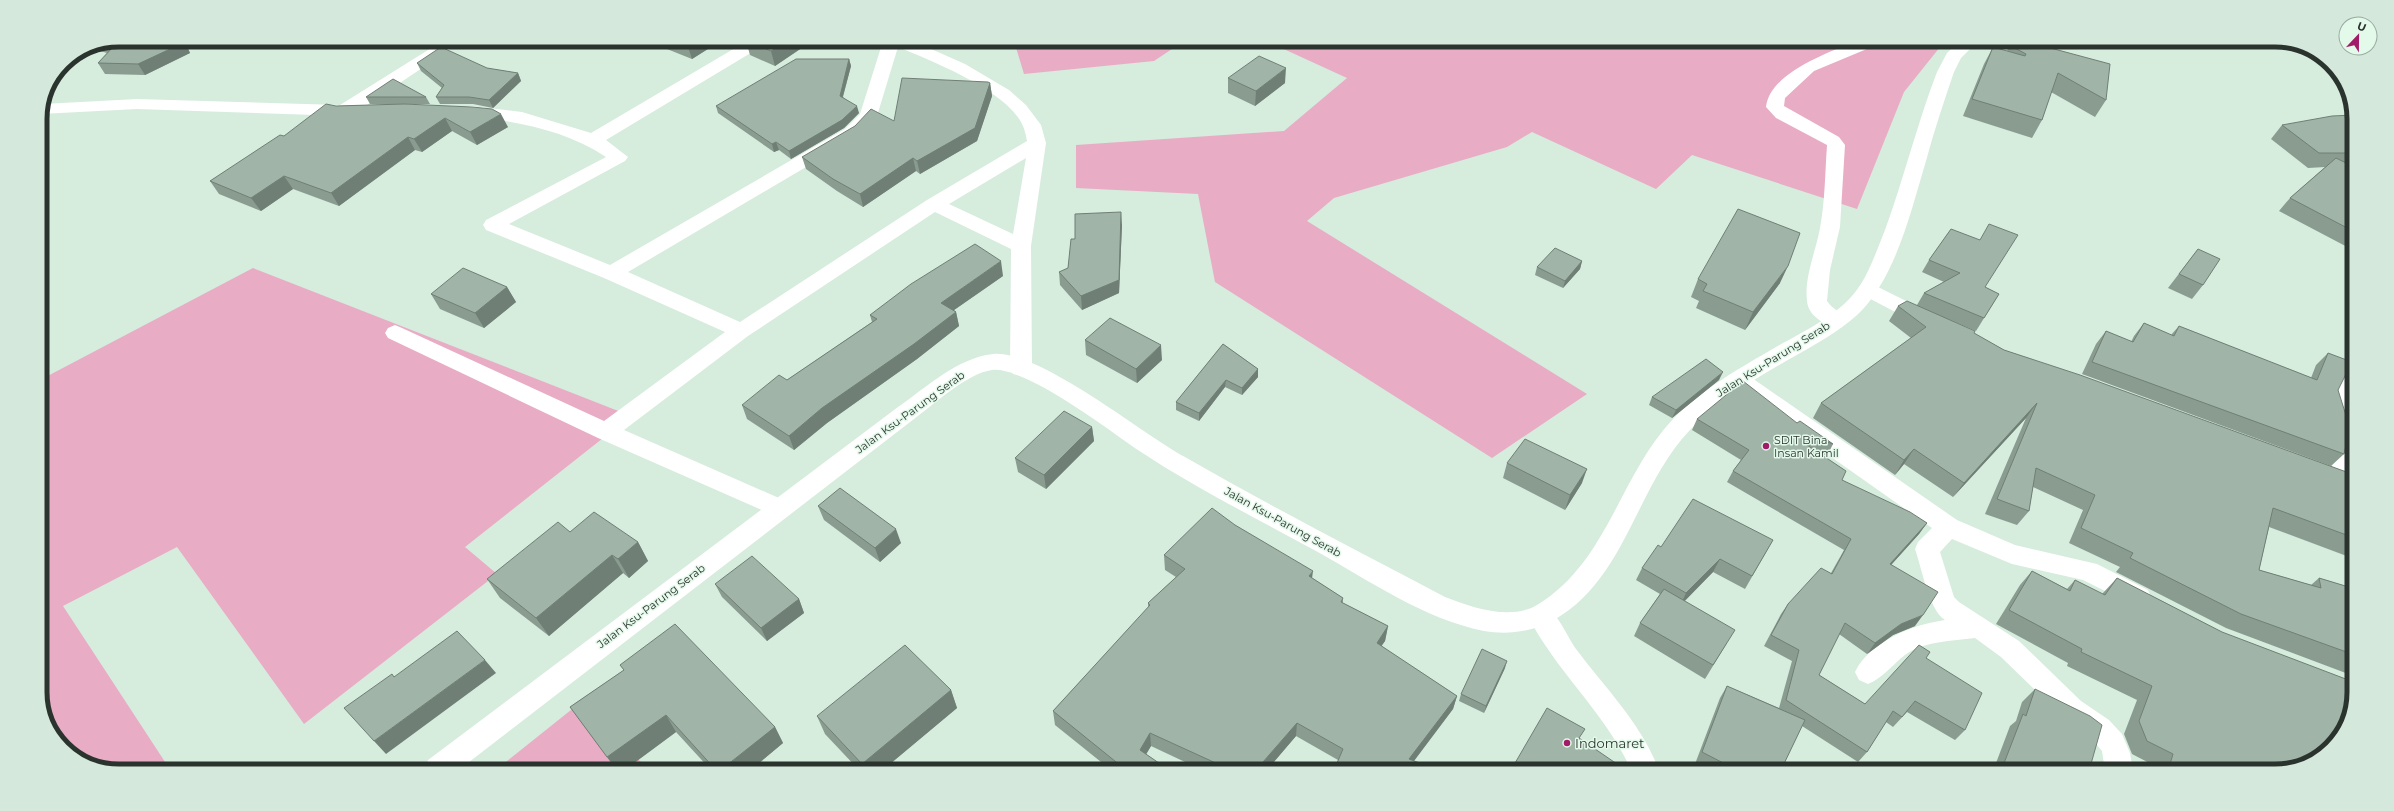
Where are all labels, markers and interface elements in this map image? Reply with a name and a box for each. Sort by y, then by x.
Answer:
north arrow [2338,16,2378,56]
text: U [2355,19,2368,35]
street label: Jalan Ksu-Parung Serab [1713,318,1832,400]
street label: Jalan Ksu-Parung Serab [852,368,967,457]
place label: SDIT Bina Insan Kamil [1774,433,1839,460]
marker: SDIT Bina Insan Kamil [1761,441,1771,451]
street label: Jalan Ksu-Parung Serab [1221,484,1344,560]
street label: Jalan Ksu-Parung Serab [593,561,708,652]
place label: Indomaret [1575,735,1644,751]
marker: Indomaret [1562,738,1572,748]

